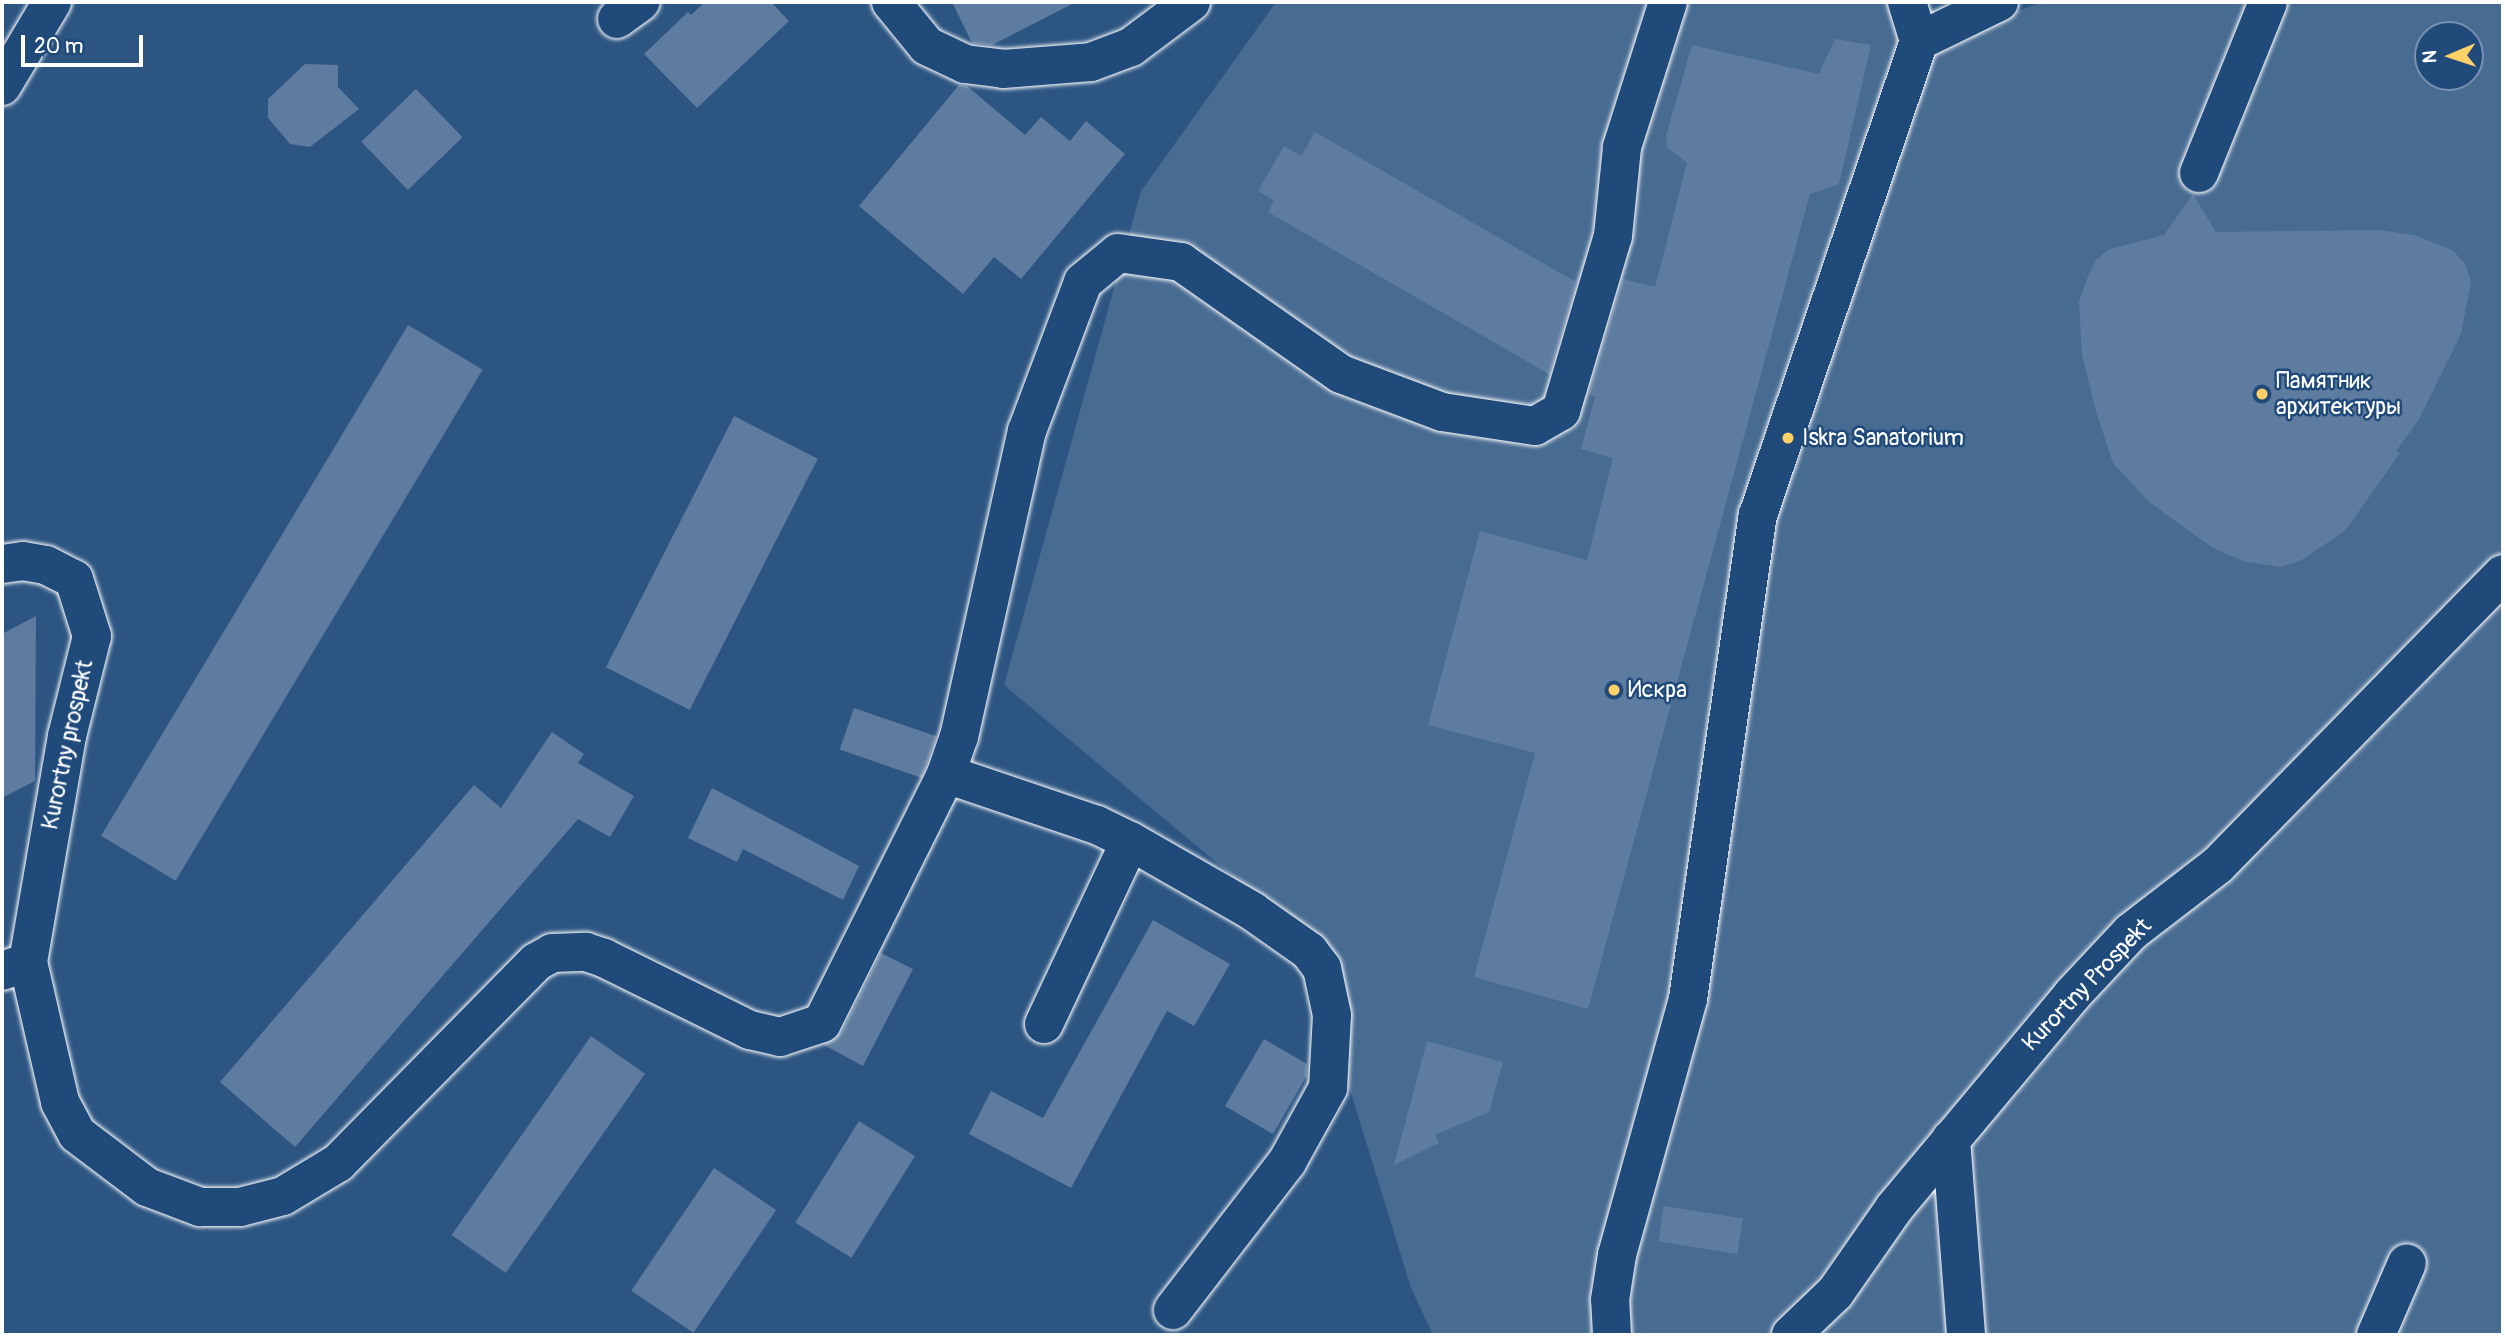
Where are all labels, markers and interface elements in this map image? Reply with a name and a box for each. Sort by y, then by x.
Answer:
scale bar [24,21,147,65]
north arrow [2414,21,2484,91]
text: 20 m [34,33,83,60]
text: N [2418,50,2442,64]
place label: Памятник архитектуры [2276,367,2401,421]
marker: Памятник архитектуры [2254,386,2270,402]
place label: Iskra Sanatorium [1802,424,1964,452]
marker: Iskra Sanatorium [1780,430,1796,446]
street label: Kurortny prospekt [37,658,99,832]
place label: Искра [1628,676,1687,704]
marker: Искра [1606,682,1622,698]
street label: Kurortny Prospekt [2017,913,2157,1057]

